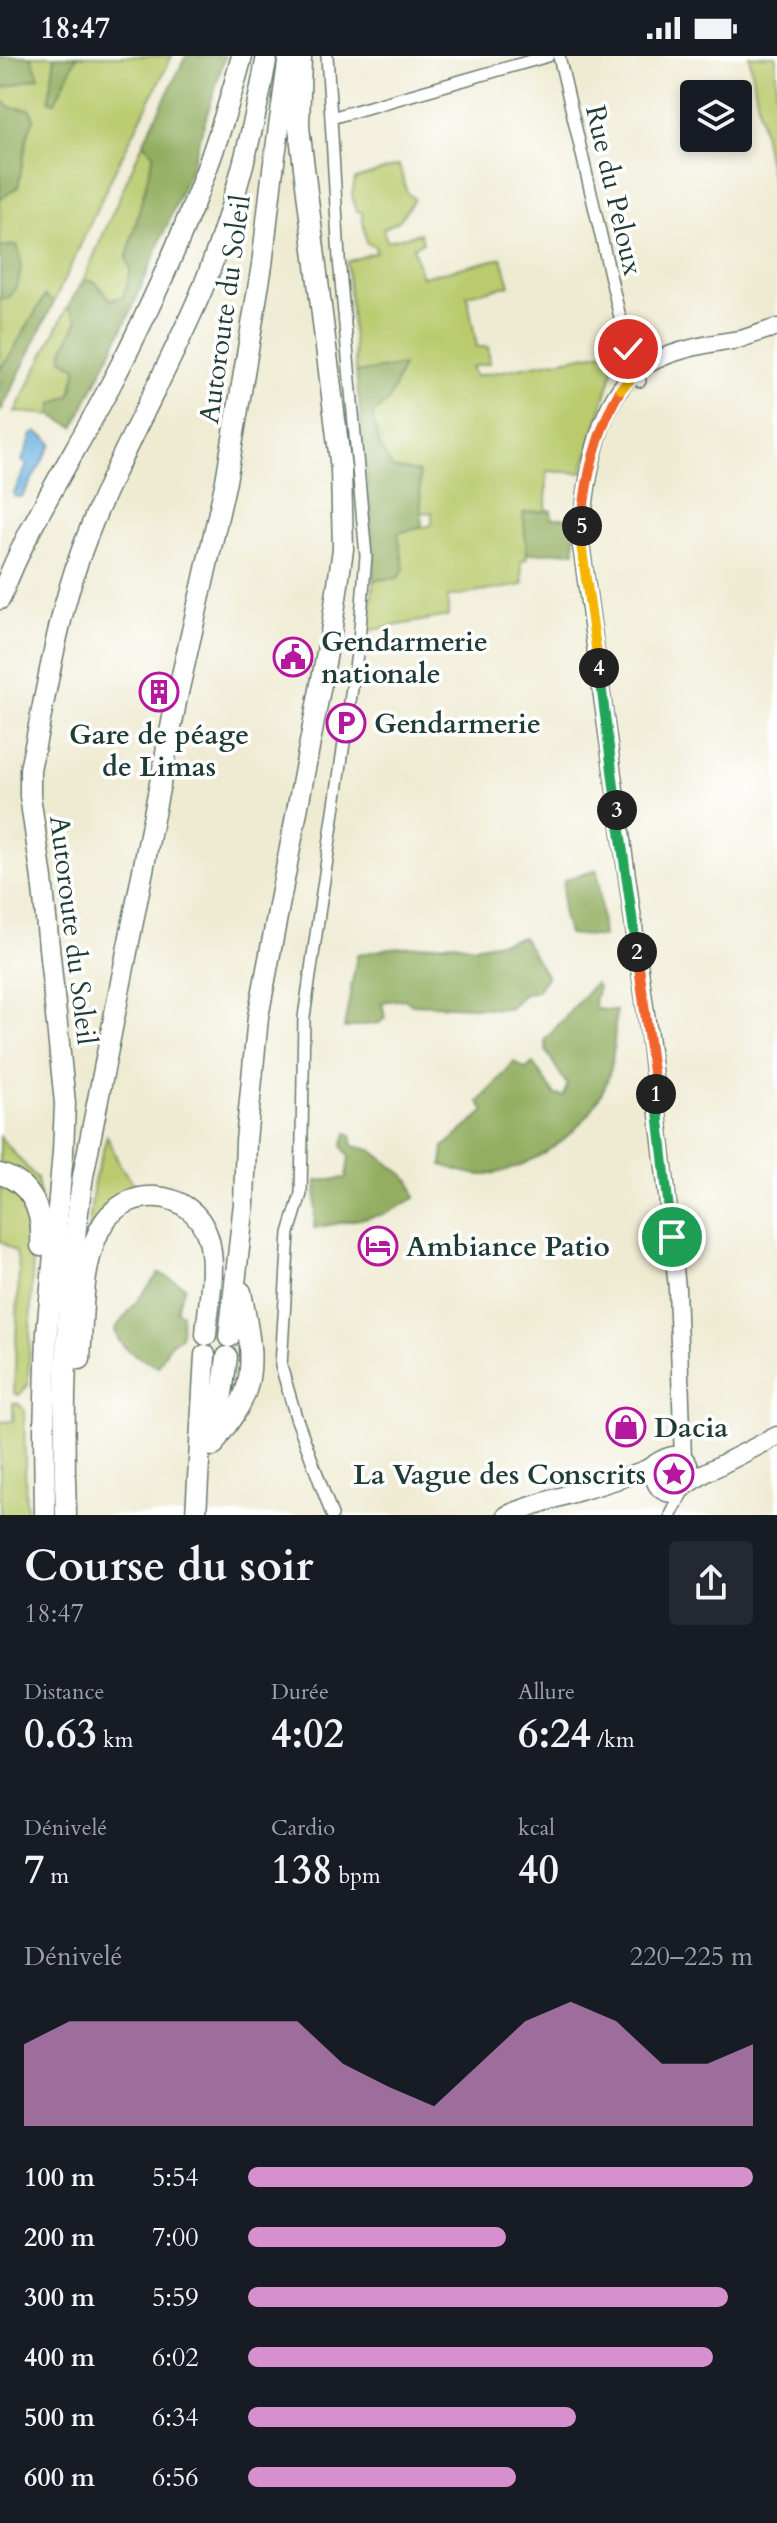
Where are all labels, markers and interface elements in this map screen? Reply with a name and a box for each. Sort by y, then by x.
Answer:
text: 18:47 [40,8,110,49]
map controls [680,80,752,152]
button: layers [680,80,752,152]
street label: Rue du Peloux [576,101,652,279]
street label: Autoroute du Soleil [190,192,260,426]
pin [594,315,662,383]
icon: check [606,327,650,371]
pin: 5 [562,506,602,546]
text: 5 [576,511,588,541]
place label: Gendarmerie nationale [321,623,488,693]
public building icon: Gendarmerie nationale [272,636,314,678]
pin: 4 [579,648,619,688]
text: 4 [593,653,605,683]
building icon: Gare de péage de Limas [138,671,180,713]
parking icon: Gendarmerie [325,702,367,744]
place label: Gendarmerie [374,705,541,743]
place label: Gare de péage de Limas [69,716,249,786]
pin: 3 [597,790,637,830]
text: 3 [611,795,623,825]
street label: Autoroute du Soleil [40,813,106,1047]
pin: 2 [617,932,657,972]
text: 2 [631,937,643,967]
pin: 1 [636,1074,676,1114]
text: 1 [650,1079,662,1109]
pin [638,1203,706,1271]
icon: arrive [650,1215,694,1259]
hotel icon: Ambiance Patio [357,1225,399,1267]
place label: Ambiance Patio [406,1228,610,1266]
shop icon: Dacia [605,1406,647,1448]
place label: Dacia [654,1409,728,1447]
place icon: La Vague des Conscrits [653,1453,695,1495]
place label: La Vague des Conscrits [353,1456,646,1494]
text: Course du soir [24,1536,314,1596]
button: share [669,1541,753,1625]
text: 18:47 [24,1596,84,1631]
text: Distance [24,1677,104,1707]
text: Durée [271,1677,329,1707]
text: Allure [518,1677,575,1707]
text: 0.63 [24,1707,97,1762]
text: 4:02 [271,1707,344,1762]
text: 6:24 [518,1707,591,1762]
text: km [97,1725,133,1755]
text: /km [591,1725,635,1755]
text: Dénivelé [24,1813,107,1843]
text: Cardio [271,1813,335,1843]
text: kcal [518,1813,555,1843]
text: 7 [24,1843,45,1898]
text: 138 [271,1843,332,1898]
text: 40 [518,1843,559,1898]
text: m [45,1861,69,1891]
text: bpm [332,1861,381,1891]
text: Dénivelé [24,1939,122,1974]
text: 220–225 m [630,1939,753,1974]
text: 100 m [24,2160,95,2195]
text: 5:54 [152,2160,199,2195]
text: 200 m [24,2220,95,2255]
text: 7:00 [152,2220,199,2255]
text: 300 m [24,2280,95,2315]
text: 5:59 [152,2280,199,2315]
text: 400 m [24,2340,95,2375]
text: 6:02 [152,2340,199,2375]
text: 500 m [24,2400,95,2435]
text: 6:34 [152,2400,199,2435]
text: 600 m [24,2460,95,2495]
text: 6:56 [152,2460,199,2495]

